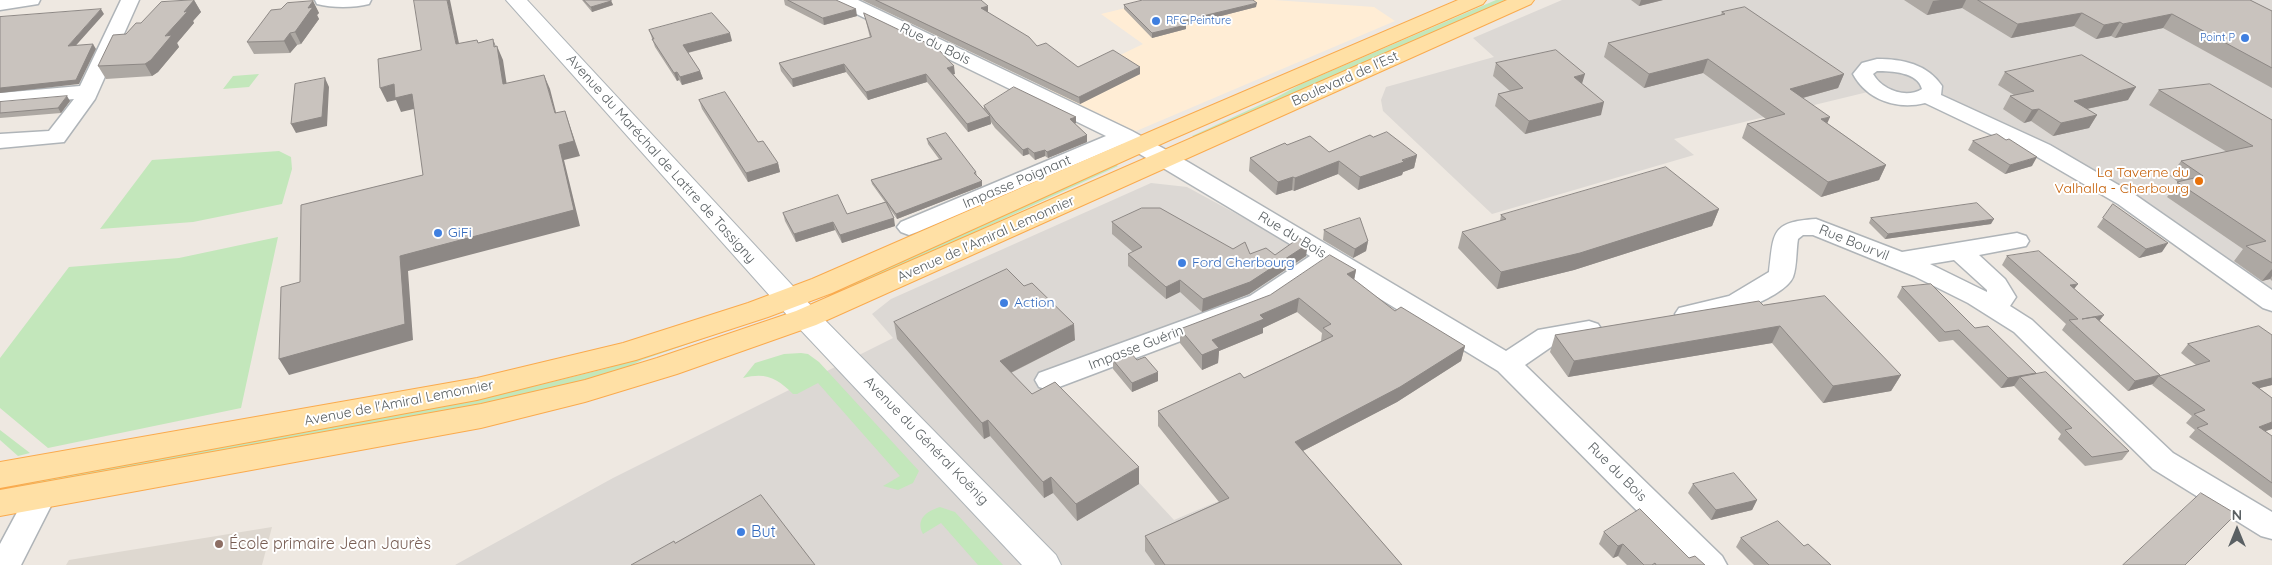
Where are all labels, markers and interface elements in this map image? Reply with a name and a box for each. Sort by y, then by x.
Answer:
place label: RFC Peinture [1166,14,1231,28]
marker: RFC Peinture [1150,15,1162,27]
street label: Rue du Bois [897,20,973,68]
place label: Point P [2200,31,2235,45]
marker: Point P [2239,32,2251,44]
street label: Boulevard de l'Est [1289,48,1401,110]
street label: Avenue du Maréchal de Lattre de Tassigny [563,51,759,267]
street label: Impasse Poignant [960,152,1074,212]
place label: La Taverne du Valhalla - Cherbourg [2054,165,2189,198]
marker: La Taverne du Valhalla - Cherbourg [2193,175,2205,187]
street label: Avenue de l'Amiral Lemonnier [895,192,1077,286]
street label: Rue du Bois [1255,208,1329,262]
street label: Rue Bourvil [1816,221,1892,265]
place label: GiFi [448,225,472,241]
marker: GiFi [432,227,444,239]
place label: Ford Cherbourg [1192,255,1295,271]
marker: Ford Cherbourg [1176,257,1188,269]
place label: Action [1014,295,1055,311]
marker: Action [998,297,1010,309]
street label: Impasse Guérin [1086,322,1186,374]
street label: Avenue du Général Koënig [860,373,992,509]
street label: Avenue de l'Amiral Lemonnier [303,376,495,430]
street label: Rue du Bois [1584,439,1650,505]
north arrow [2212,505,2262,555]
text: N [2232,506,2242,524]
place label: But [751,522,776,542]
marker: But [735,526,747,538]
place label: École primaire Jean Jaurès [229,534,431,554]
marker: École primaire Jean Jaurès [213,538,225,550]

